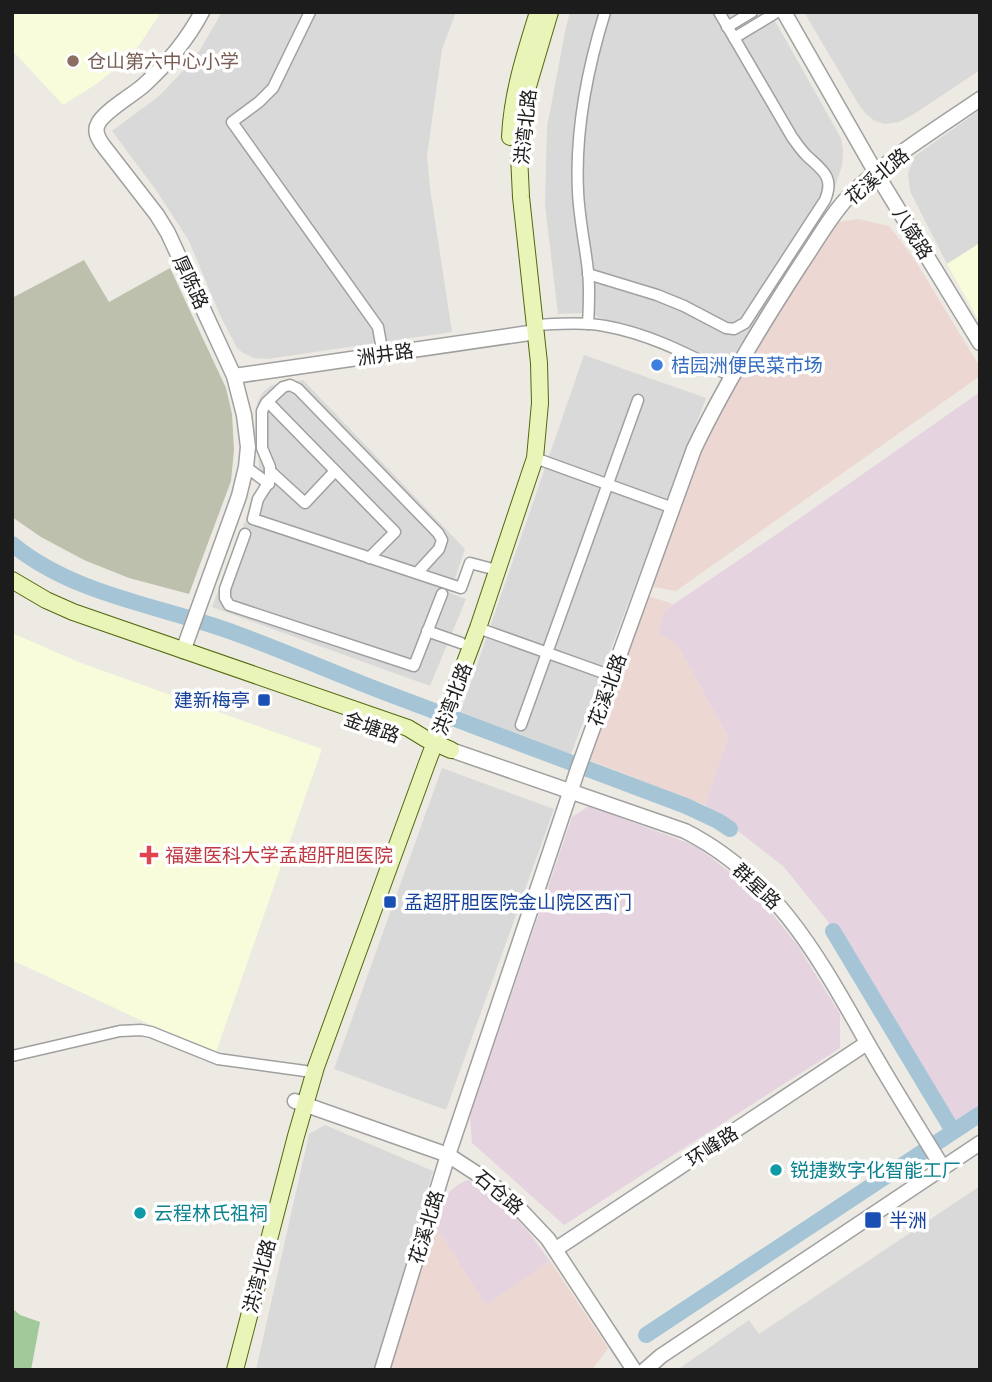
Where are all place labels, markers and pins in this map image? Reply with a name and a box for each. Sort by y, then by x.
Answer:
place label: 仓山第六中心小学 [87,49,239,73]
marker: 仓山第六中心小学 [65,53,81,69]
place label: 桔园洲便民菜市场 [671,353,823,377]
marker: 桔园洲便民菜市场 [649,357,665,373]
place label: 建新梅亭 [174,688,250,712]
marker: 建新梅亭 [256,692,272,708]
place label: 福建医科大学孟超肝胆医院 [165,843,393,867]
marker: 福建医科大学孟超肝胆医院 [139,845,159,865]
place label: 孟超肝胆医院金山院区西门 [404,890,632,914]
marker: 孟超肝胆医院金山院区西门 [382,894,398,910]
place label: 锐捷数字化智能工厂 [790,1158,961,1182]
marker: 锐捷数字化智能工厂 [768,1162,784,1178]
place label: 云程林氏祖祠 [154,1201,268,1225]
marker: 云程林氏祖祠 [132,1205,148,1221]
place label: 半洲 [889,1208,927,1232]
marker: 半洲 [863,1210,883,1230]

